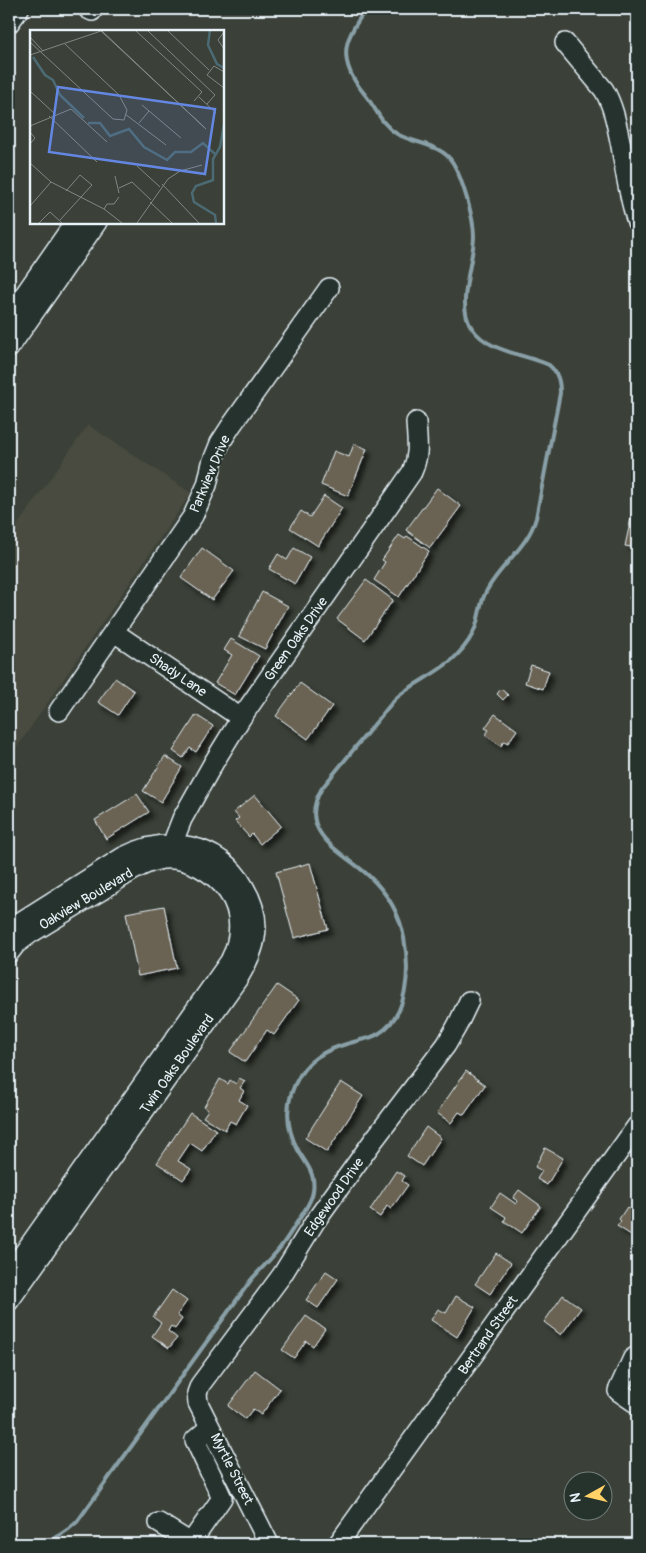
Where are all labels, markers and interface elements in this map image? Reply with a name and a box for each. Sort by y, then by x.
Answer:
inset map [30,30,224,224]
street label: Parkview Drive [186,433,234,515]
street label: Green Oaks Drive [261,594,331,684]
street label: Shady Lane [146,650,210,701]
street label: Oakview Boulevard [36,864,136,934]
street label: Twin Oaks Boulevard [136,1011,218,1117]
street label: Edgewood Drive [301,1154,367,1240]
street label: Bertrand Street [455,1292,522,1378]
street label: Myrtle Street [207,1430,257,1508]
north arrow [564,1470,614,1520]
text: N [567,1492,585,1504]

